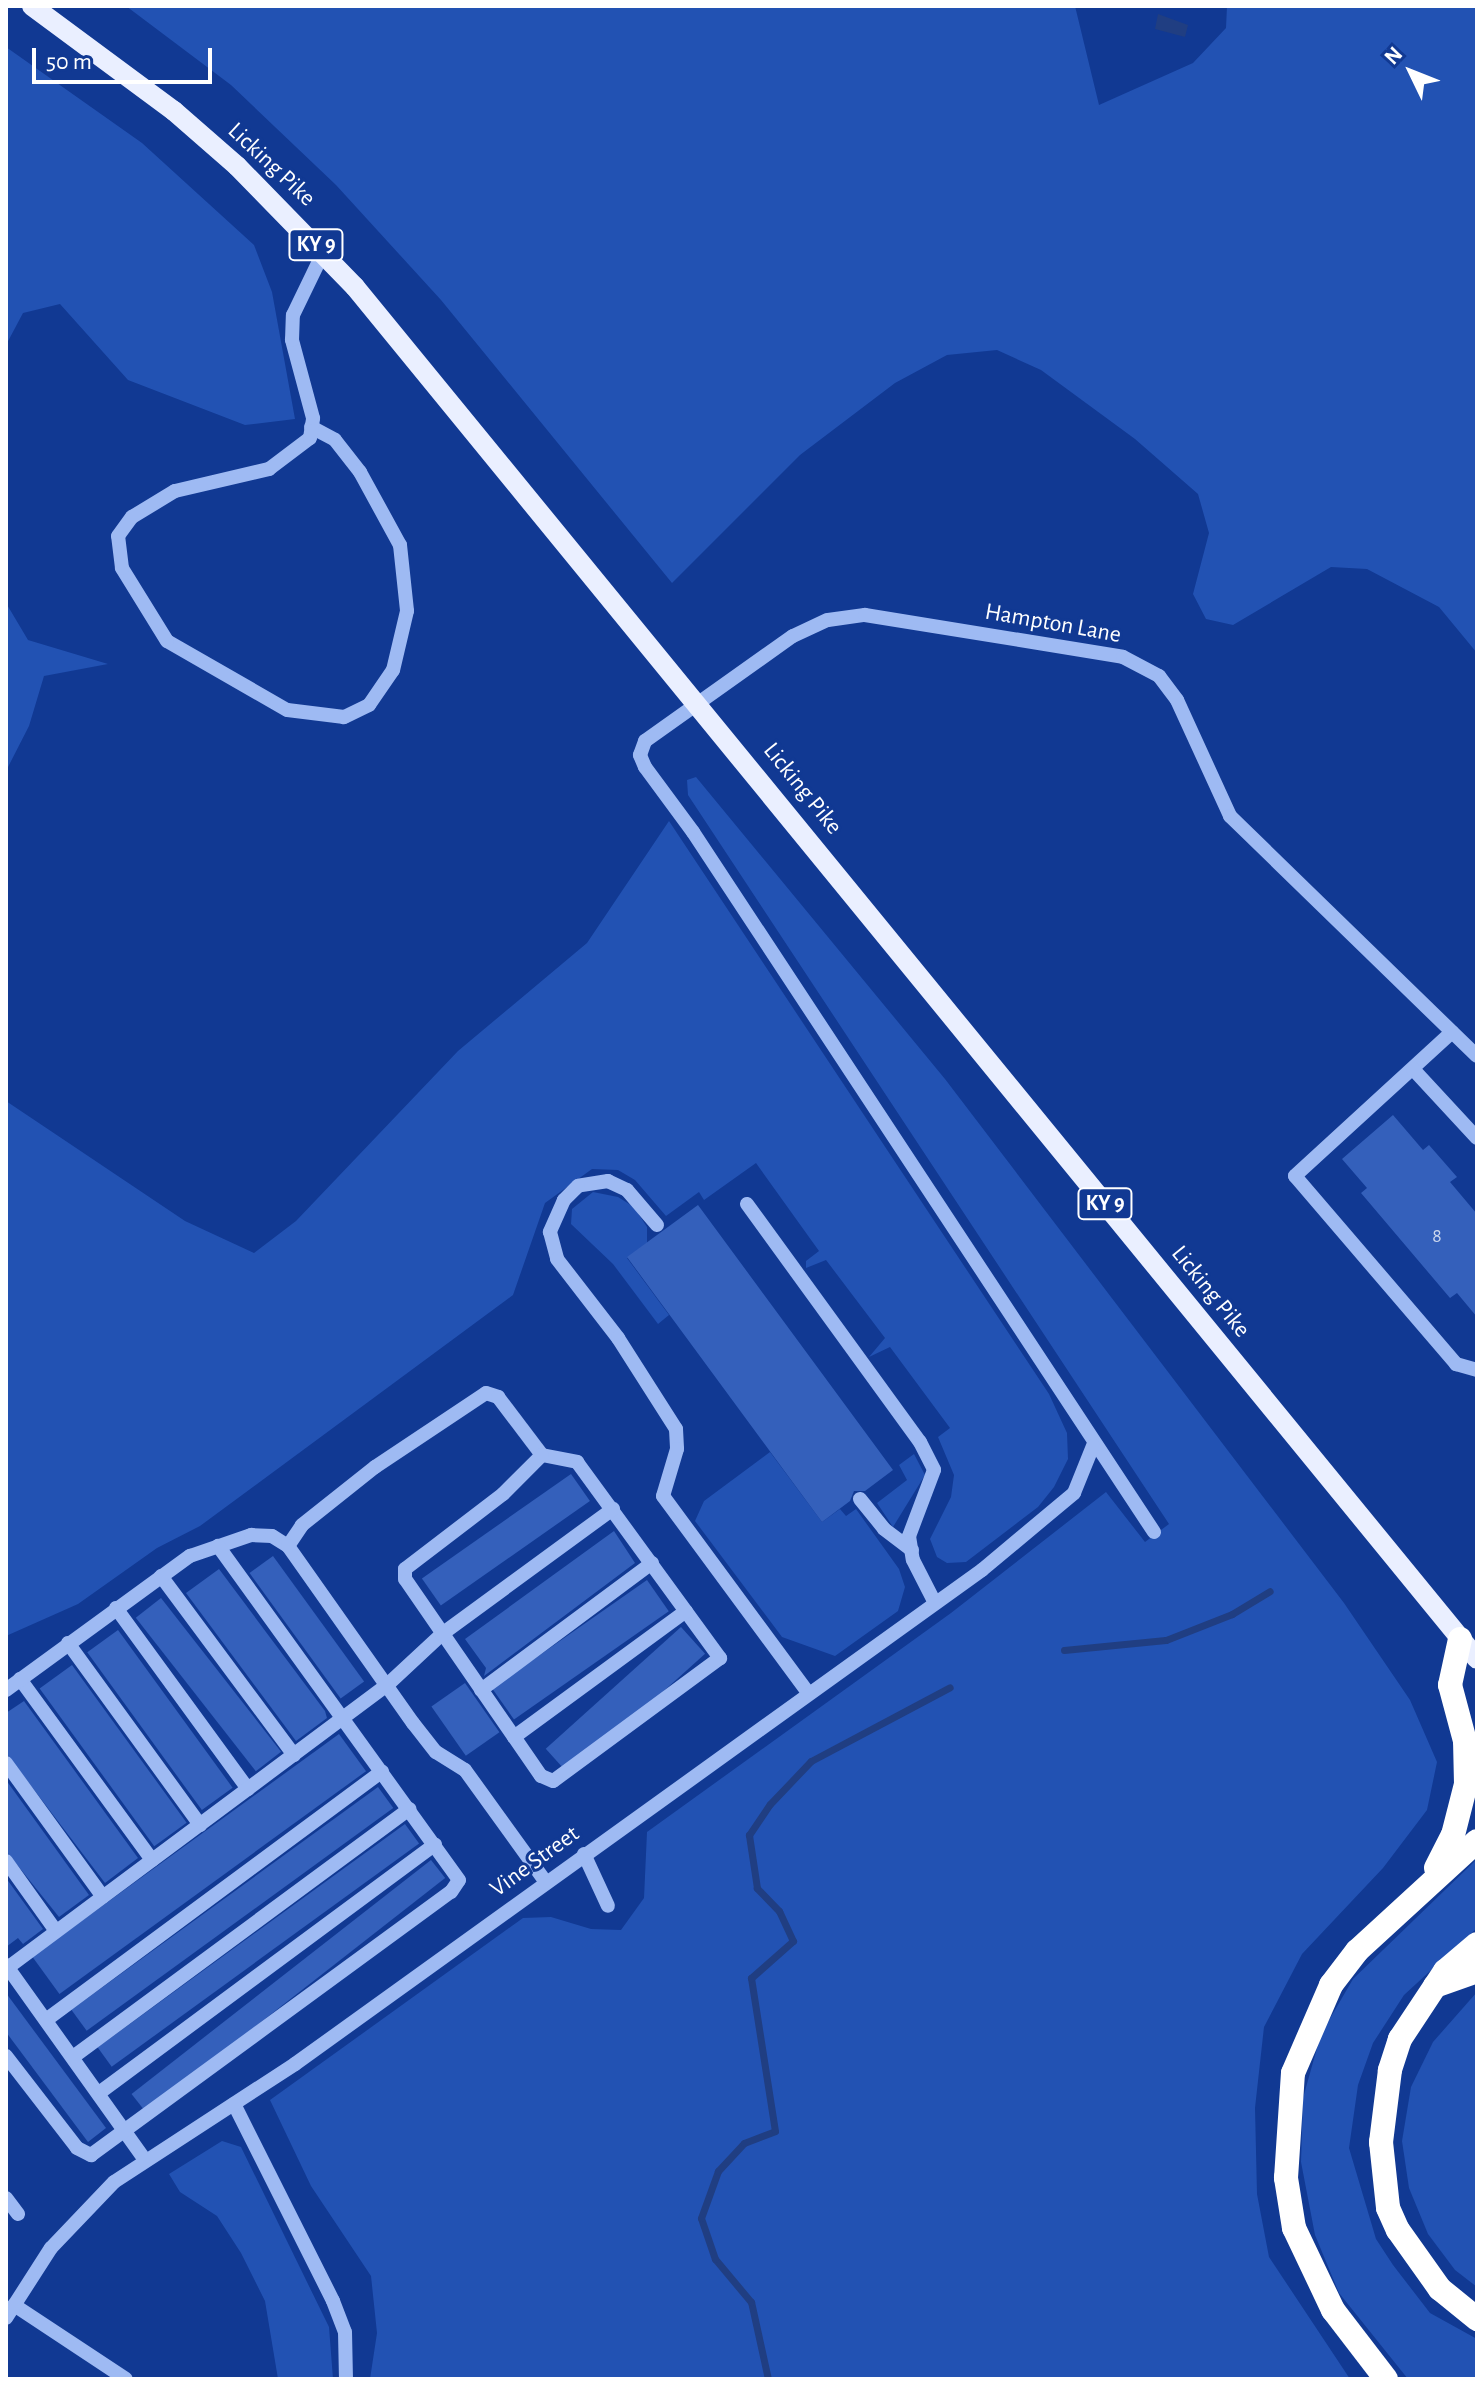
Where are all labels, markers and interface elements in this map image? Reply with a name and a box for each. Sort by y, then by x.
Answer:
scale bar [36,32,216,82]
north arrow [1371,32,1451,112]
text: N [1380,43,1407,69]
text: 50 m [46,50,92,74]
street label: Licking Pike [221,117,321,213]
road number: KY 9 [288,227,344,263]
street label: Hampton Lane [983,598,1123,650]
street label: Licking Pike [756,737,848,841]
road number: KY 9 [1077,1186,1133,1222]
house number: 8 [1432,1224,1442,1248]
street label: Licking Pike [1164,1240,1256,1344]
street label: Vine Street [485,1820,585,1904]

